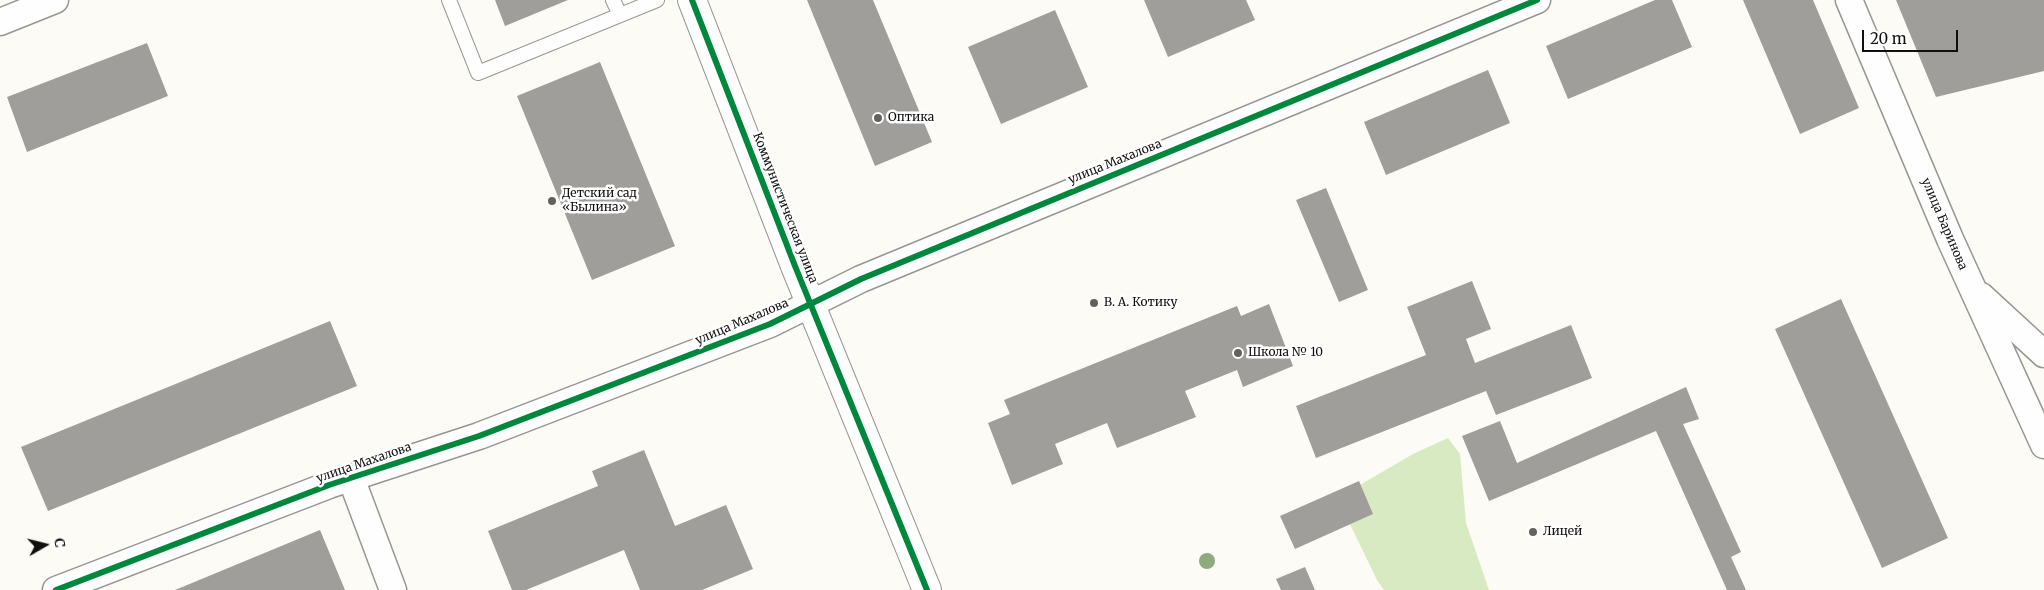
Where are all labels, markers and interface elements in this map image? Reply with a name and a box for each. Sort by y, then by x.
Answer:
scale bar [1864,20,1960,52]
text: 20 m [1870,29,1907,48]
place label: Оптика [888,111,934,125]
marker: Оптика [872,112,884,124]
street label: Коммунистическая улица [750,131,820,285]
street label: улица Махалова [1066,137,1164,187]
street label: улица Баринова [1918,176,1970,272]
place label: Детский сад «Былина» [562,187,637,215]
marker: Детский сад «Былина» [546,195,558,207]
street label: улица Махалова [693,296,791,348]
place label: В. А. Котику [1104,296,1177,310]
marker: В. А. Котику [1088,297,1100,309]
place label: Школа № 10 [1248,346,1323,360]
marker: Школа № 10 [1232,347,1244,359]
street label: улица Махалова [315,440,413,486]
north arrow [20,520,70,570]
place label: Лицей [1543,525,1582,539]
marker: Лицей [1527,526,1539,538]
text: С [50,537,69,549]

